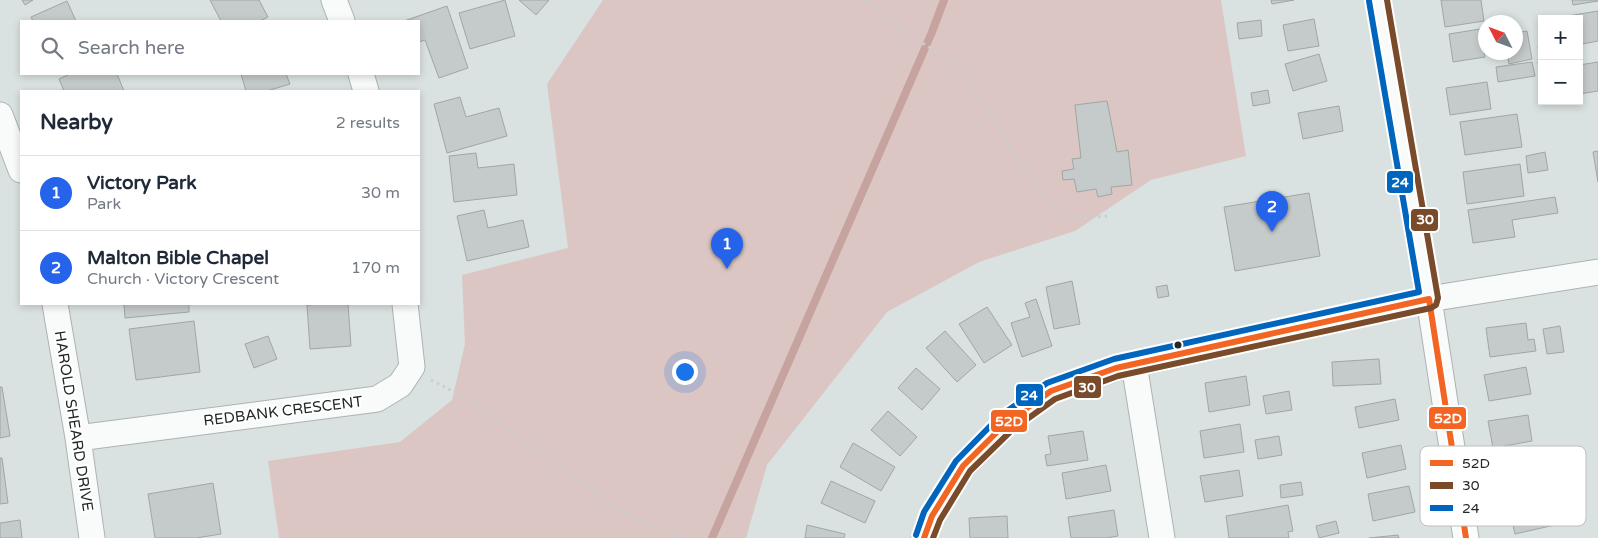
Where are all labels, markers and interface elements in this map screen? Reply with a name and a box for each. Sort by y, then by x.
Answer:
north arrow [1478,15,1523,60]
map controls [1538,15,1583,105]
button: + [1538,15,1583,60]
search box [20,20,420,75]
icon: search [38,34,66,62]
text: Search here [78,37,185,59]
button: − [1538,60,1583,105]
text: Nearby [40,110,113,135]
text: 2 results [336,113,400,133]
line badge: 24 [1386,170,1414,194]
text: Victory Park [87,172,197,194]
text: 24 [1391,174,1409,191]
text: 1 [51,183,61,203]
text: 30 m [361,183,400,203]
pin: 2 [1256,191,1288,232]
text: Park [87,194,121,214]
line badge: 30 [1410,208,1439,232]
text: 30 [1416,211,1434,228]
pin: 1 [711,228,743,269]
text: Malton Bible Chapel [87,247,269,269]
text: 2 [51,258,61,278]
text: 170 m [351,258,400,278]
text: Church · Victory Crescent [87,269,279,289]
street label: HAROLD SHEARD DRIVE [51,329,97,513]
unlabelled marker [1173,340,1183,350]
your location [672,359,698,385]
line badge: 30 [1073,375,1102,399]
text: 30 [1078,379,1096,396]
line badge: 24 [1015,383,1044,407]
text: 24 [1020,387,1038,404]
street label: REDBANK CRESCENT [202,392,364,430]
line badge: 52D [1428,406,1467,430]
line badge: 52D [990,409,1028,433]
text: 52D [1434,410,1463,427]
text: 52D [995,413,1024,430]
legend [1420,446,1586,526]
text: 52D [1462,455,1490,472]
text: 30 [1462,477,1480,494]
text: 24 [1462,500,1480,517]

